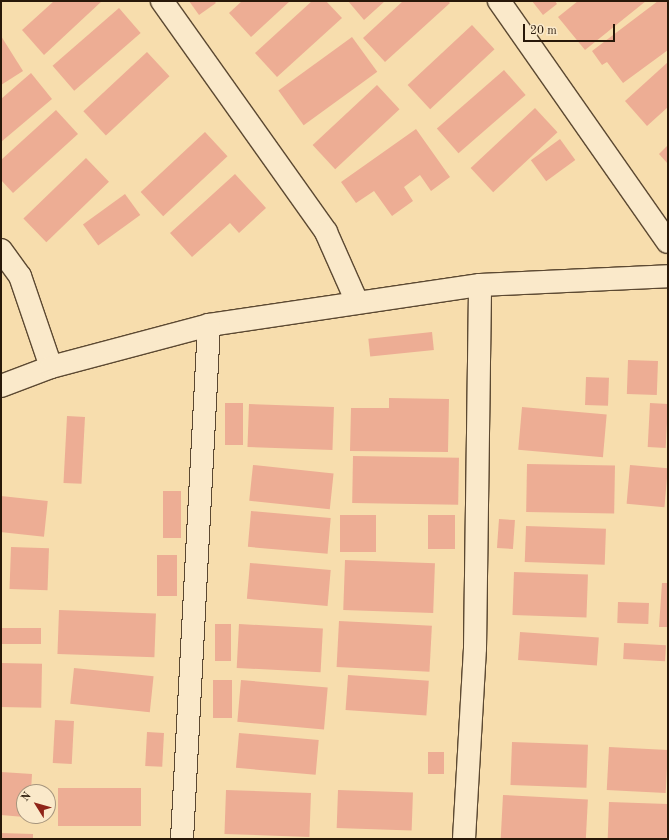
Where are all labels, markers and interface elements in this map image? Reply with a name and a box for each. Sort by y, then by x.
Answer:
scale bar [525,16,617,42]
text: 20 m [530,25,557,37]
north arrow [16,784,56,824]
text: N [20,790,34,804]

